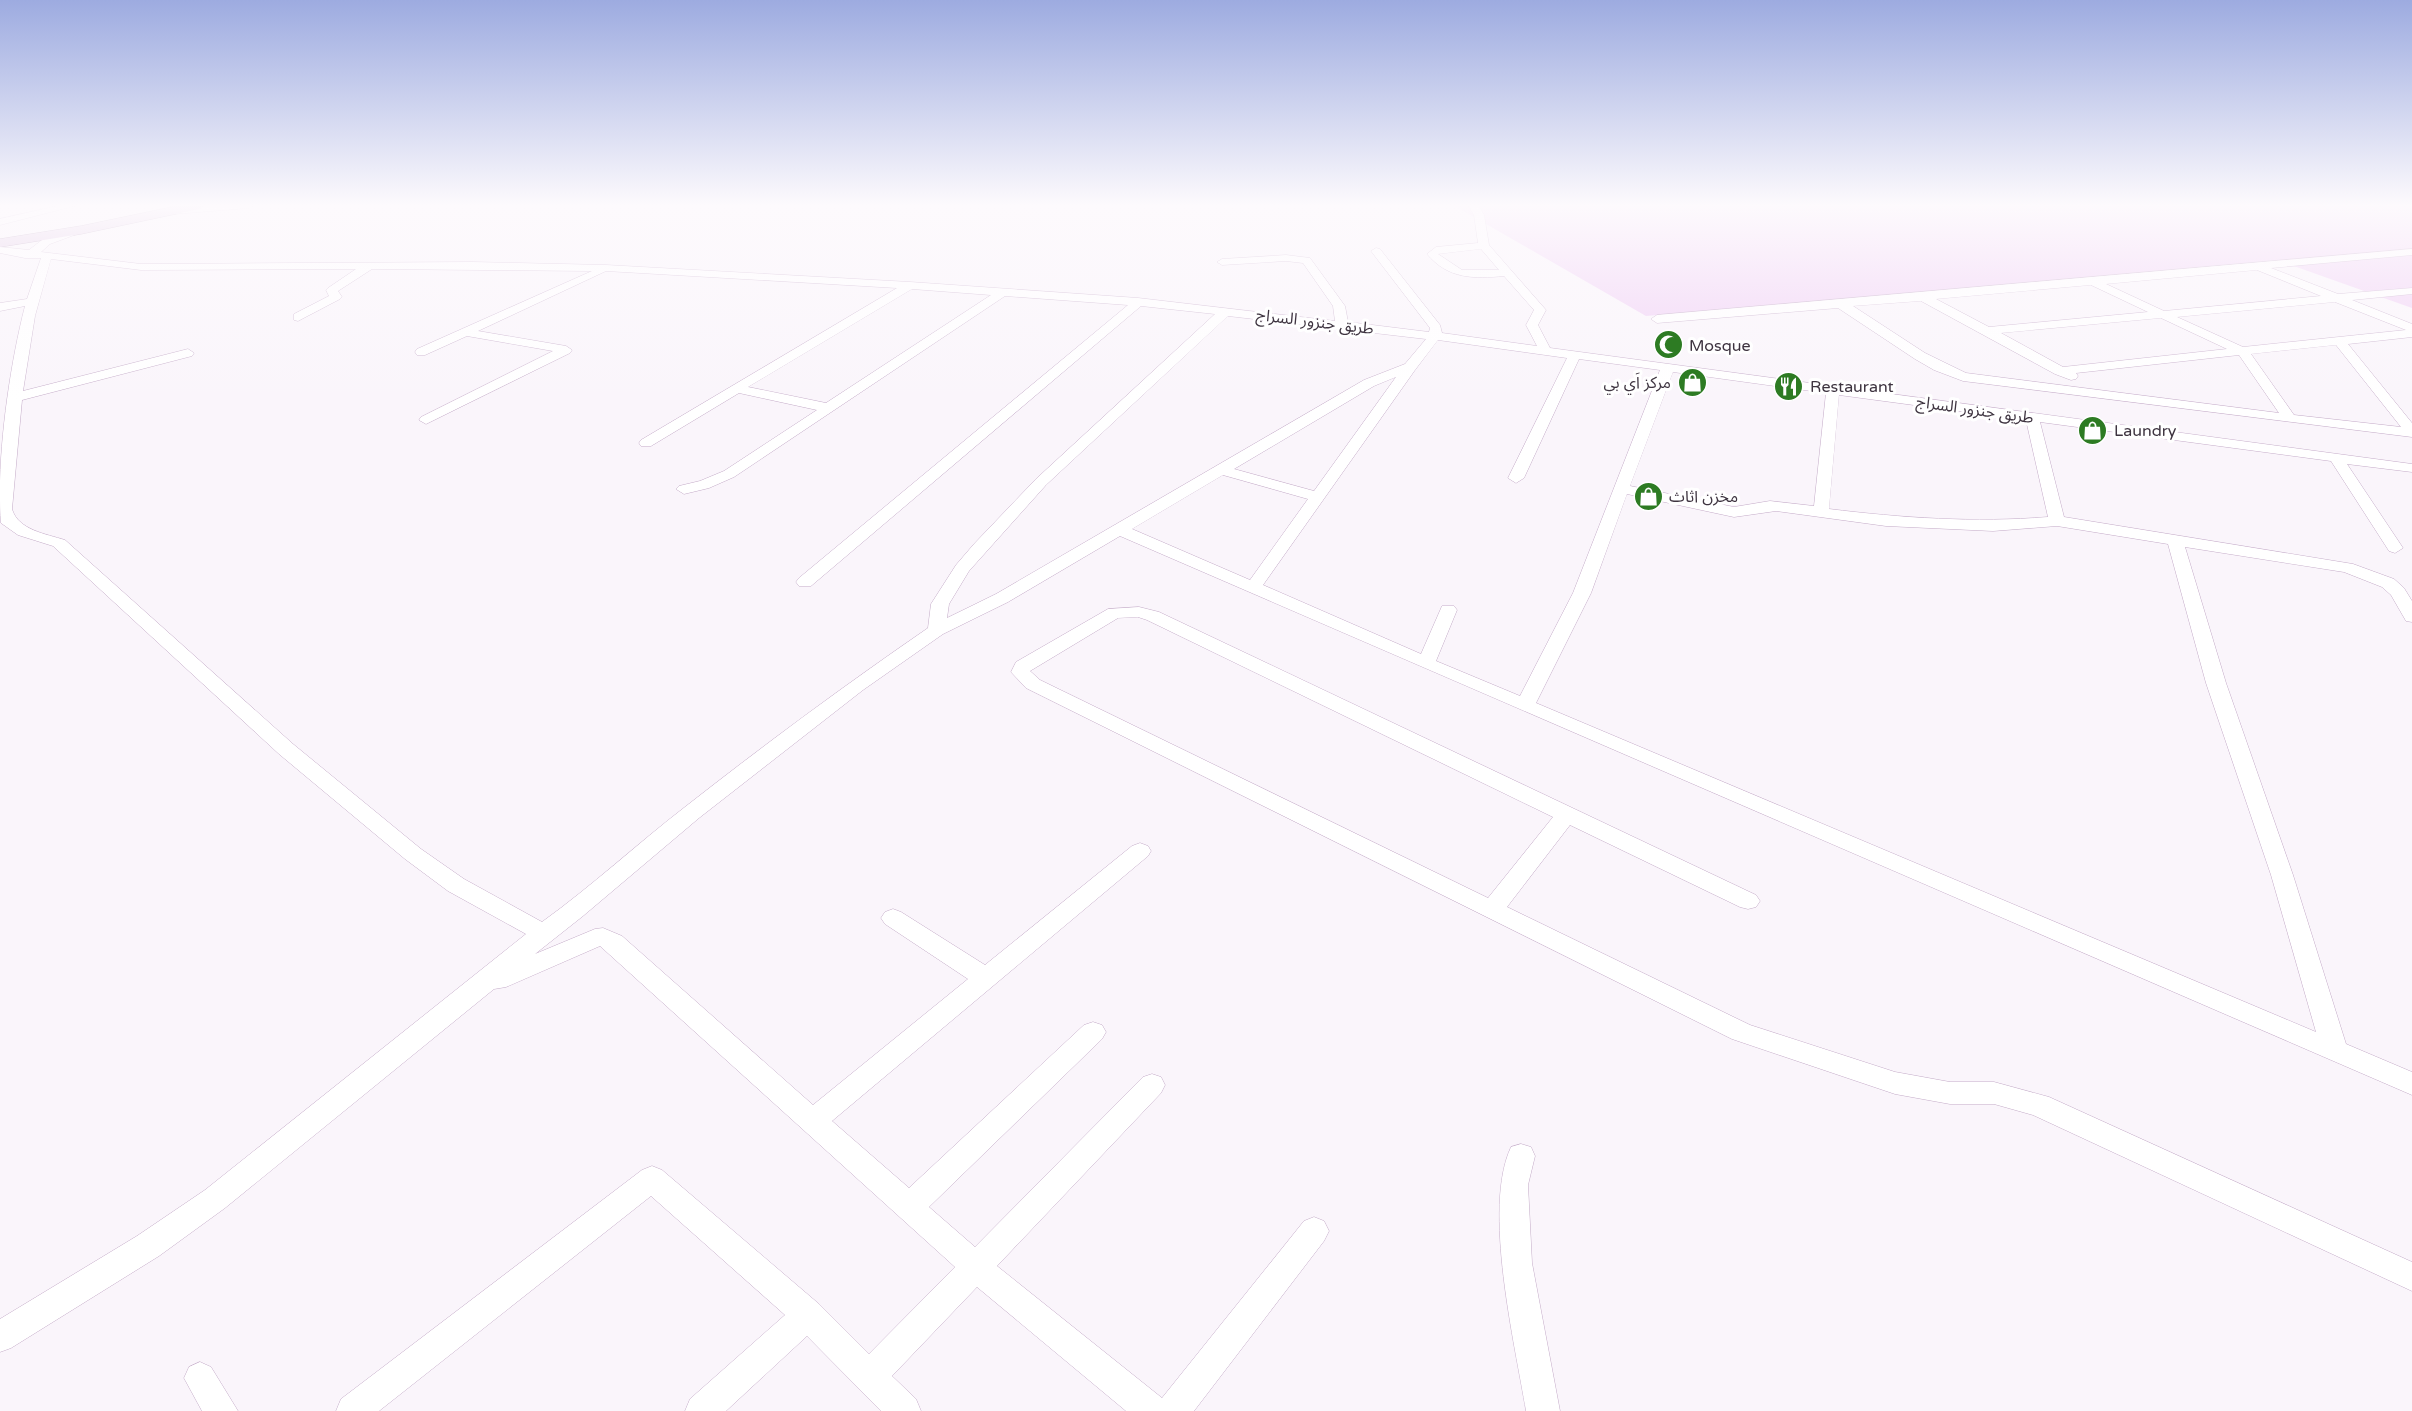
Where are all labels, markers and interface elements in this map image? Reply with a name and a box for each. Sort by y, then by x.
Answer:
street label: طريق جنزور السراج [1255,305,1375,341]
mosque icon: Mosque [1652,329,1684,361]
place label: Mosque [1689,336,1751,356]
shop icon: مركز اَي بي [1676,366,1708,398]
restaurant icon: Restaurant [1773,370,1805,402]
place label: مركز اَي بي [1604,372,1671,395]
place label: Restaurant [1810,377,1894,397]
street label: طريق جنزور السراج [1915,392,2035,430]
shop icon: Laundry [2077,414,2109,446]
place label: Laundry [2114,421,2177,441]
shop icon: مخزن اثاث [1632,480,1664,512]
place label: مخزن اثاث [1669,487,1738,507]

